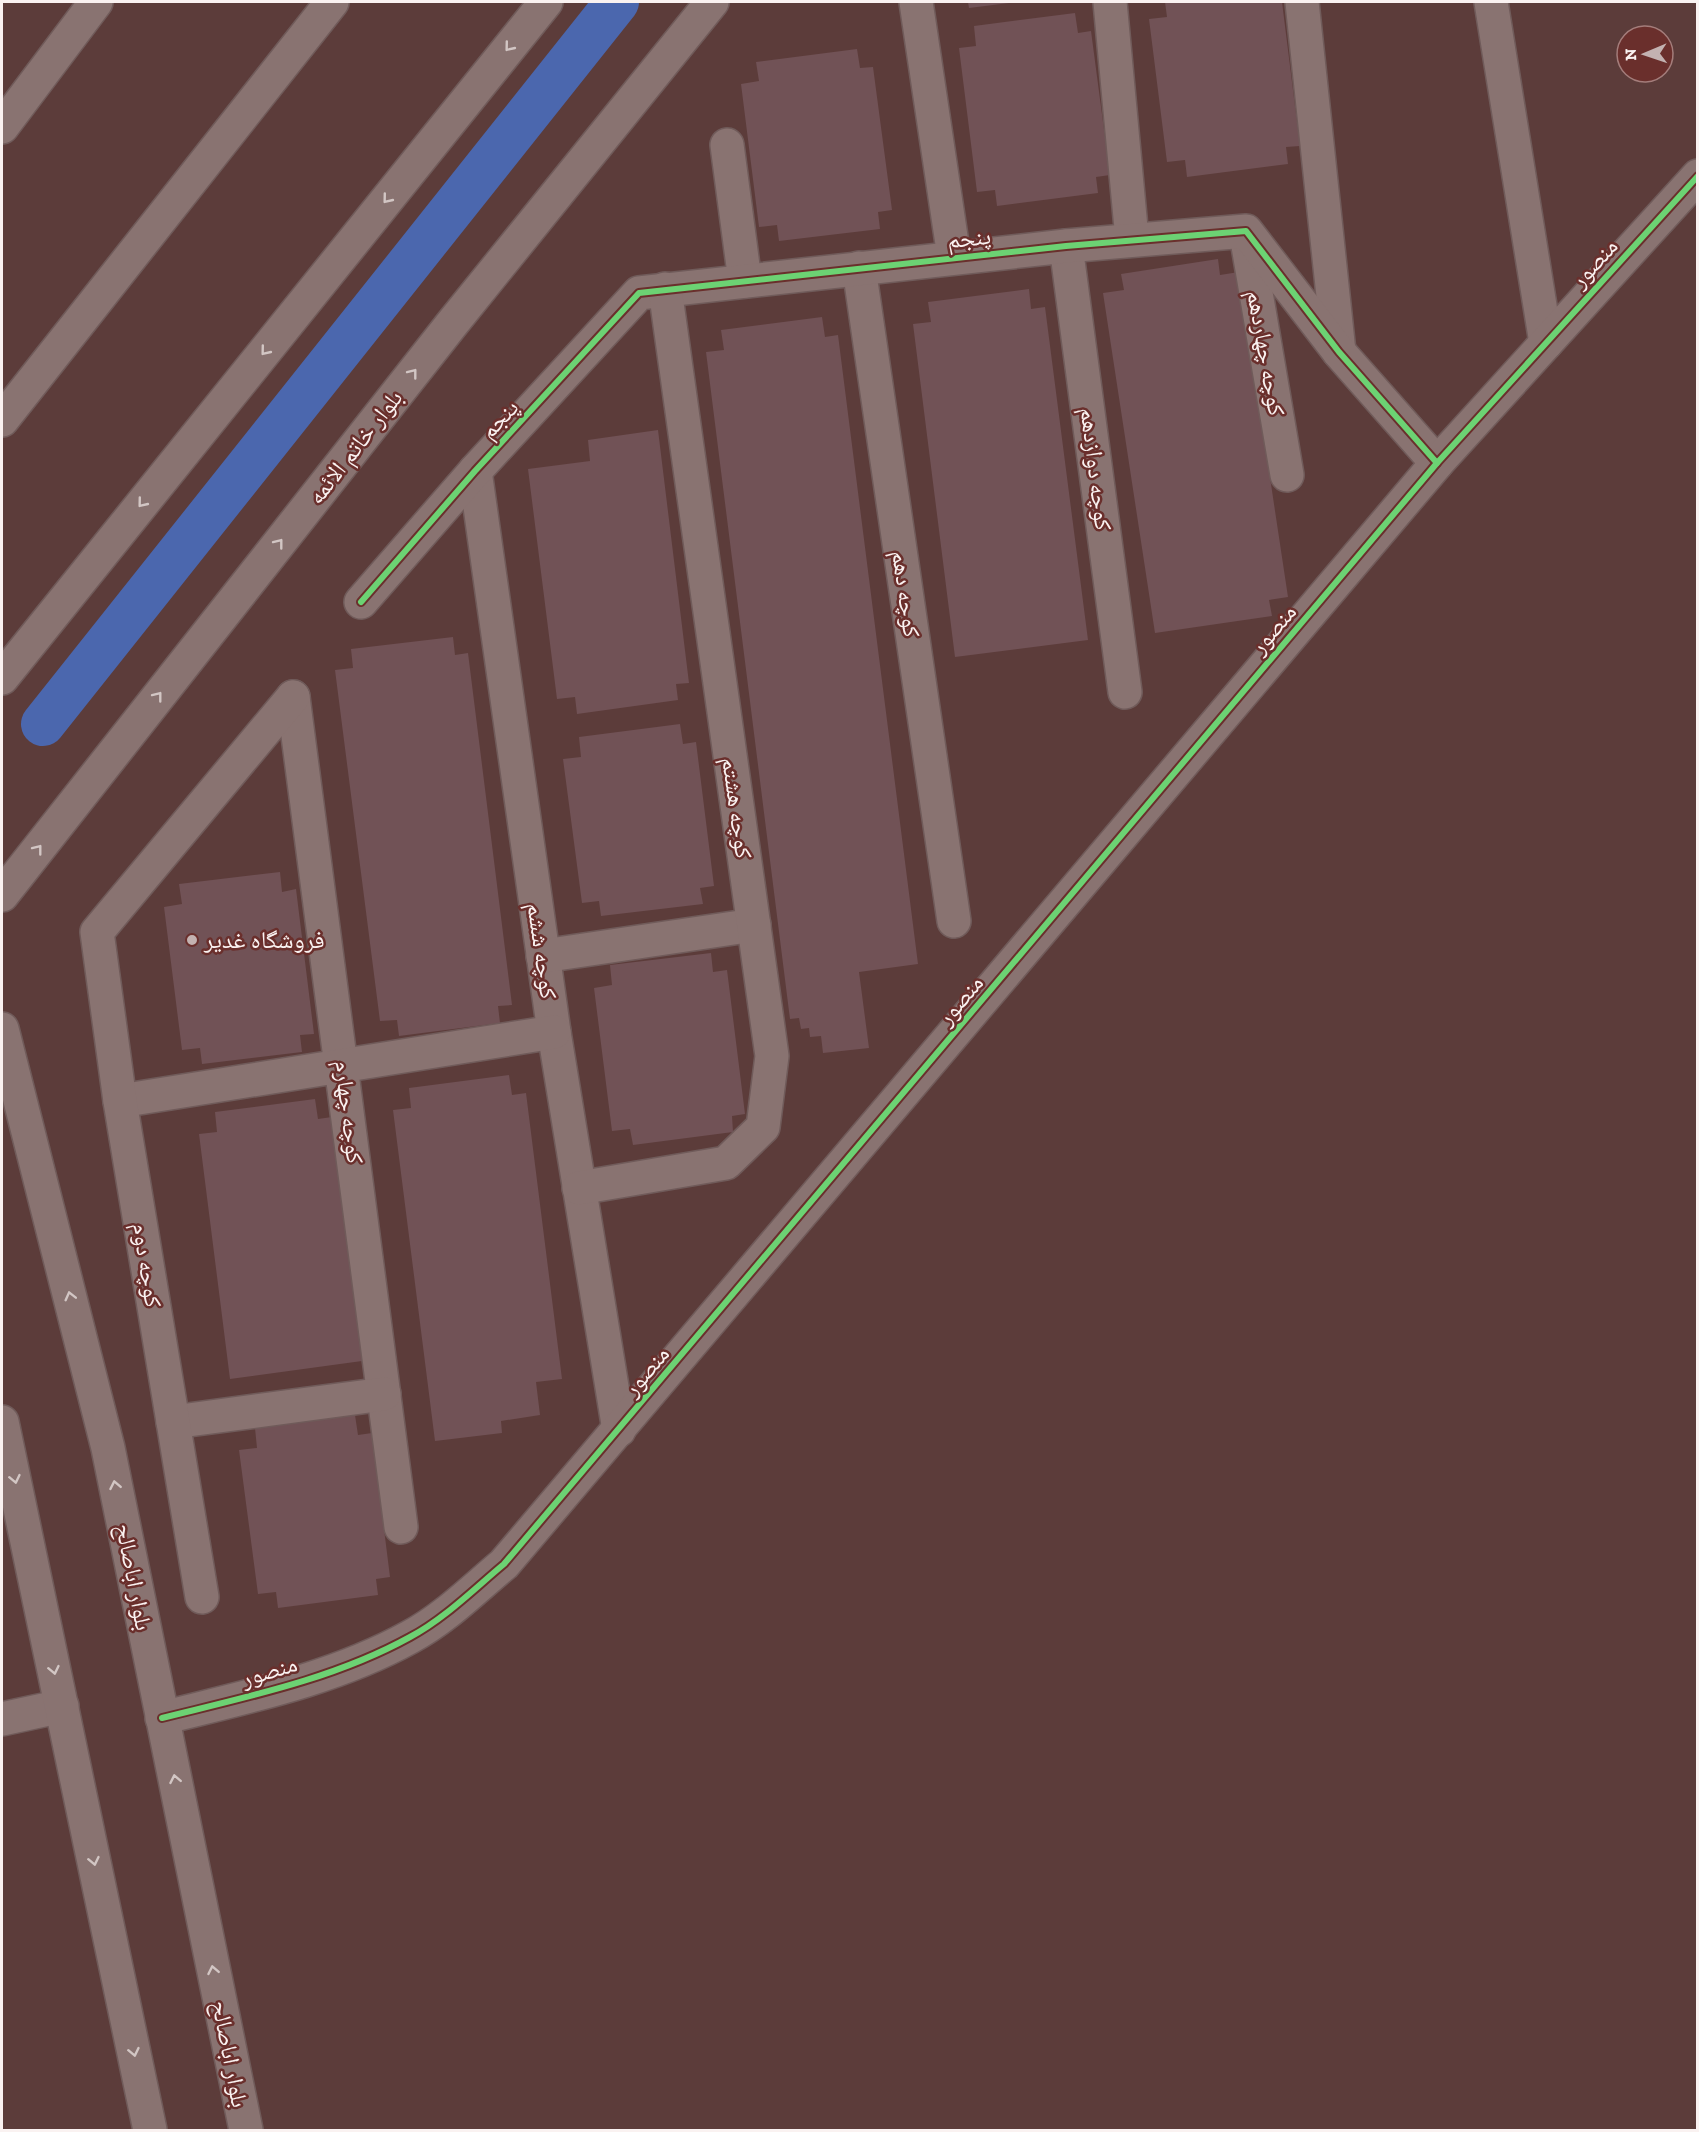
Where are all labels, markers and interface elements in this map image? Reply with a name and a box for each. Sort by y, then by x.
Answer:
north arrow [1615,24,1675,84]
one-way arrow [506,40,517,51]
text: N [1621,48,1640,61]
one-way arrow [384,192,395,203]
street label: پنجم [946,221,993,256]
street label: منصور [1563,232,1624,294]
street label: کوچه چهاردهم [1239,288,1292,418]
one-way arrow [261,344,272,355]
one-way arrow [405,369,416,380]
street label: بلوار خاتم الائمه [301,384,410,511]
street label: پنجم [473,393,526,446]
street label: کوچه دوازدهم [1073,406,1118,532]
one-way arrow [139,496,150,507]
one-way arrow [272,539,283,550]
street label: کوچه دهم [884,549,927,640]
street label: منصور [1243,597,1302,661]
one-way arrow [151,692,162,703]
street label: کوچه هشتم [714,755,759,861]
one-way arrow [30,845,41,856]
street label: کوچه ششم [519,901,564,1001]
place label: فروشگاه غدیر [203,925,325,954]
marker: فروشگاه غدیر [185,933,199,947]
street label: منصور [930,968,989,1032]
street label: کوچه چهارم [327,1058,370,1166]
street label: کوچه دوم [124,1220,169,1310]
one-way arrow [64,1291,77,1301]
street label: منصور [616,1339,675,1403]
one-way arrow [7,1474,20,1484]
one-way arrow [109,1480,122,1490]
street label: بلوار اباصالح [109,1521,159,1633]
street label: منصور [236,1648,300,1693]
one-way arrow [47,1665,60,1675]
one-way arrow [169,1774,182,1784]
one-way arrow [87,1856,100,1866]
one-way arrow [207,1966,220,1976]
street label: بلوار اباصالح [205,1998,255,2110]
one-way arrow [127,2047,140,2057]

